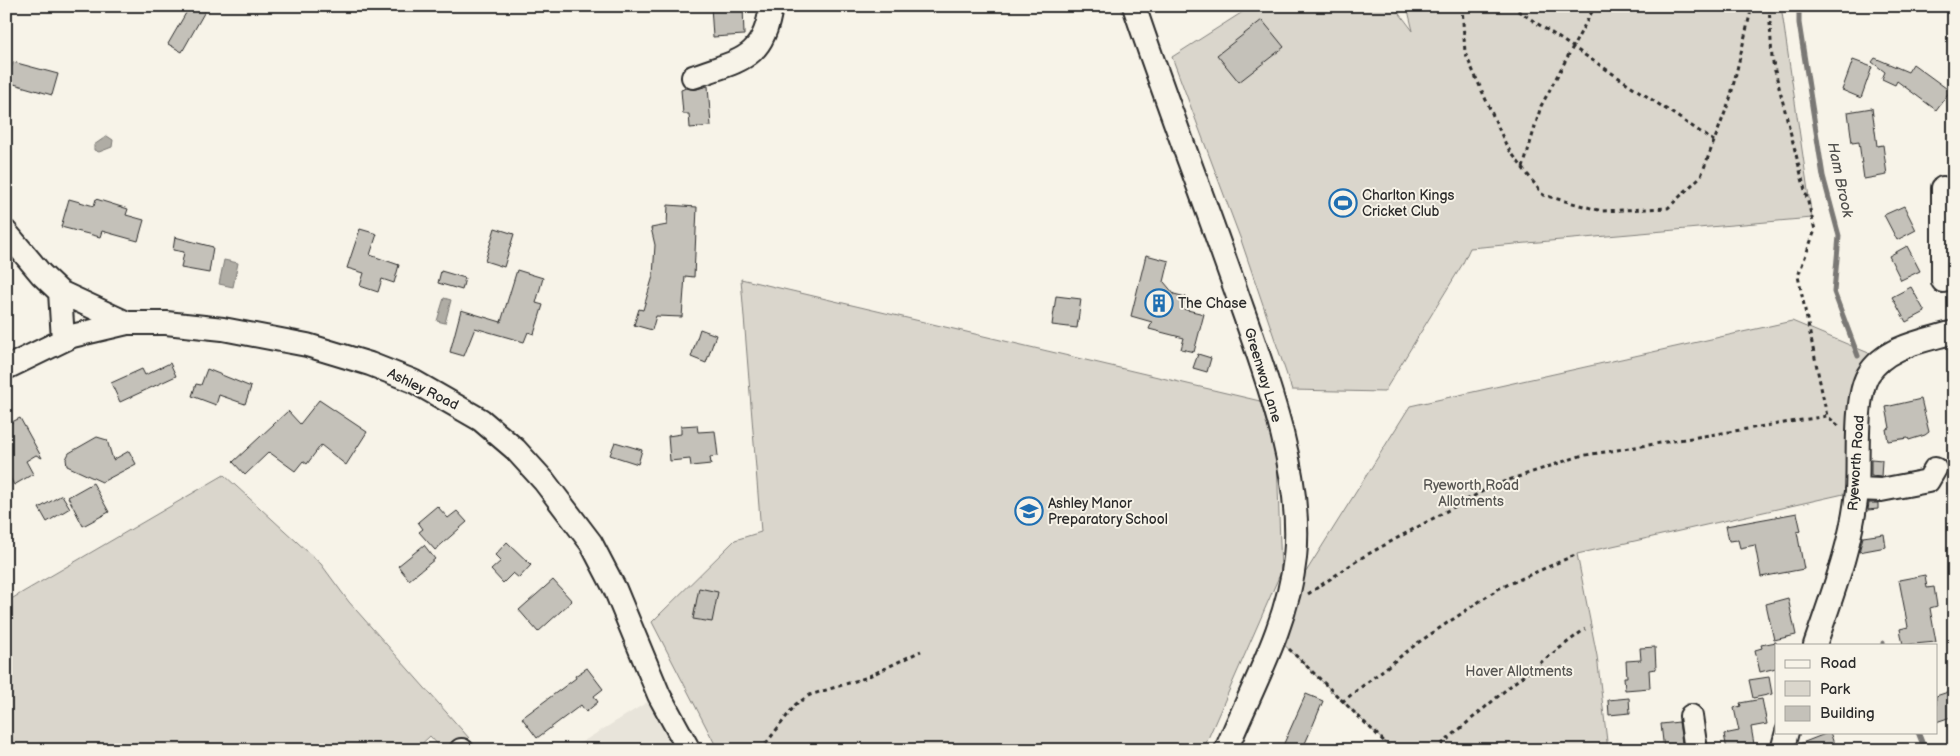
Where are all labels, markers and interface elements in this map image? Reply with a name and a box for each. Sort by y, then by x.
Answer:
water label: Ham Brook [1823,141,1857,220]
place label: Charlton Kings Cricket Club [1362,187,1455,220]
sports icon: Charlton Kings Cricket Club [1328,188,1358,218]
building icon: The Chase [1144,288,1174,318]
place label: The Chase [1178,295,1247,312]
street label: Greenway Lane [1241,326,1285,424]
street label: Ashley Road [385,364,461,414]
street label: Ryeworth Road [1844,415,1868,511]
park label: Ryeworth Road Allotments [1423,477,1519,510]
place label: Ashley Manor Preparatory School [1048,495,1168,528]
school or university icon: Ashley Manor Preparatory School [1014,496,1044,526]
legend [1775,644,1938,734]
text: Road [1820,654,1856,673]
park label: Haver Allotments [1465,663,1573,680]
text: Park [1820,680,1851,699]
text: Building [1820,704,1875,723]

